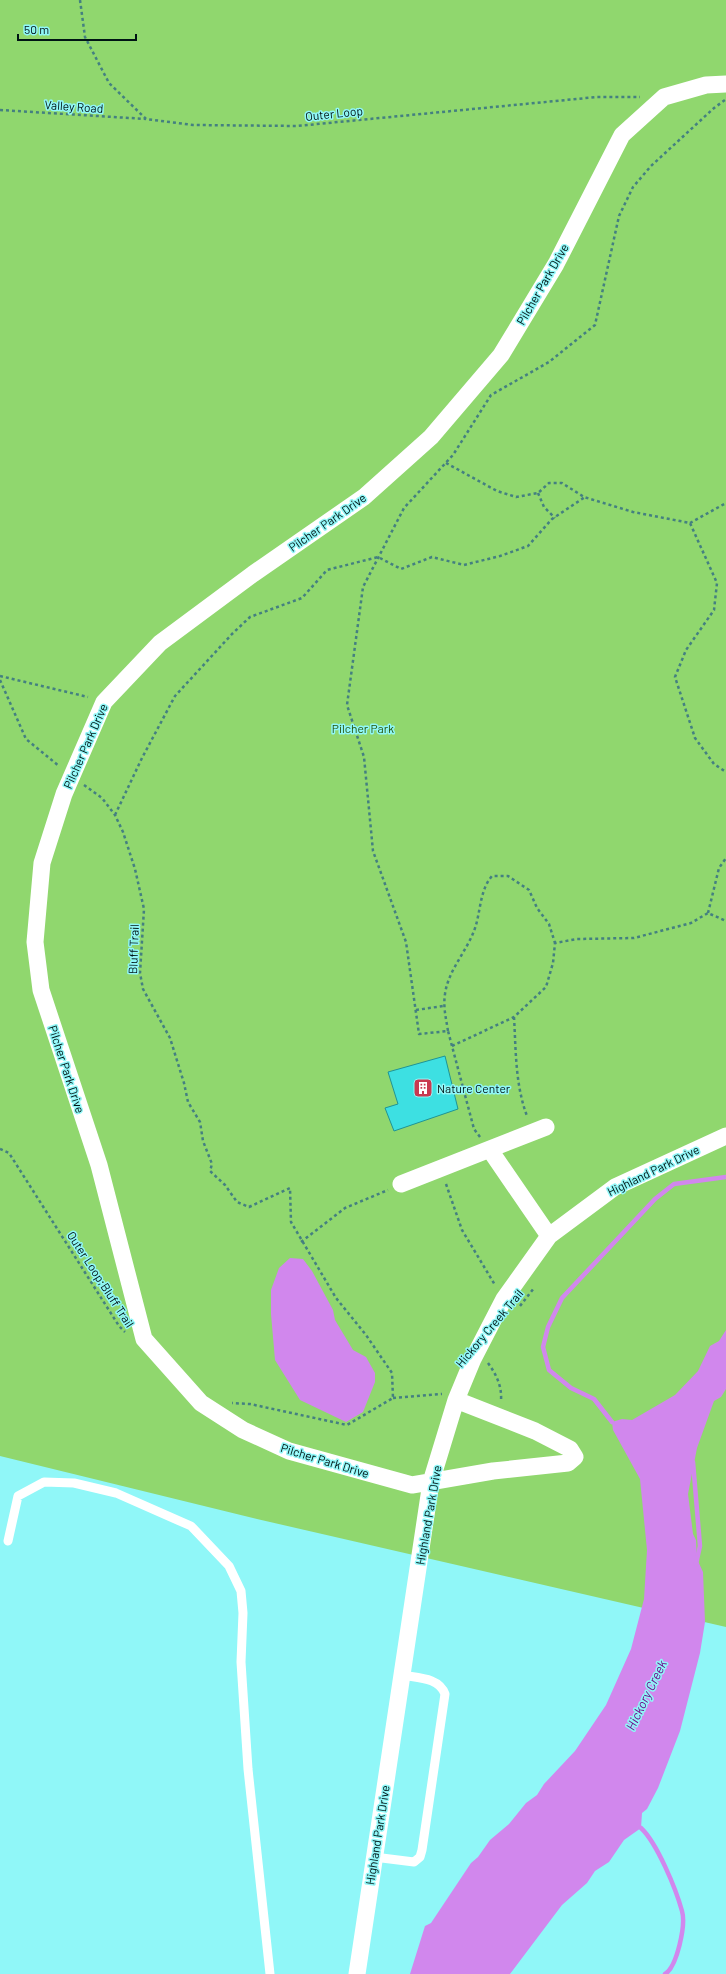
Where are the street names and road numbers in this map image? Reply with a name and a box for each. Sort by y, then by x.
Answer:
street label: Valley Road [44,97,104,115]
street label: Outer Loop [305,103,363,123]
street label: Pilcher Park Drive [513,241,571,327]
street label: Pilcher Park Drive [286,490,368,554]
street label: Pilcher Park Drive [60,701,110,791]
street label: Bluff Trail [125,924,141,974]
street label: Pilcher Park Drive [46,1023,88,1115]
street label: Highland Park Drive [605,1142,701,1198]
street label: Outer Loop;Bluff Trail [65,1228,137,1330]
street label: Hickory Creek Trail [452,1286,526,1370]
street label: Pilcher Park Drive [279,1440,371,1480]
street label: Highland Park Drive [412,1464,444,1566]
street label: Highland Park Drive [362,1784,392,1886]

